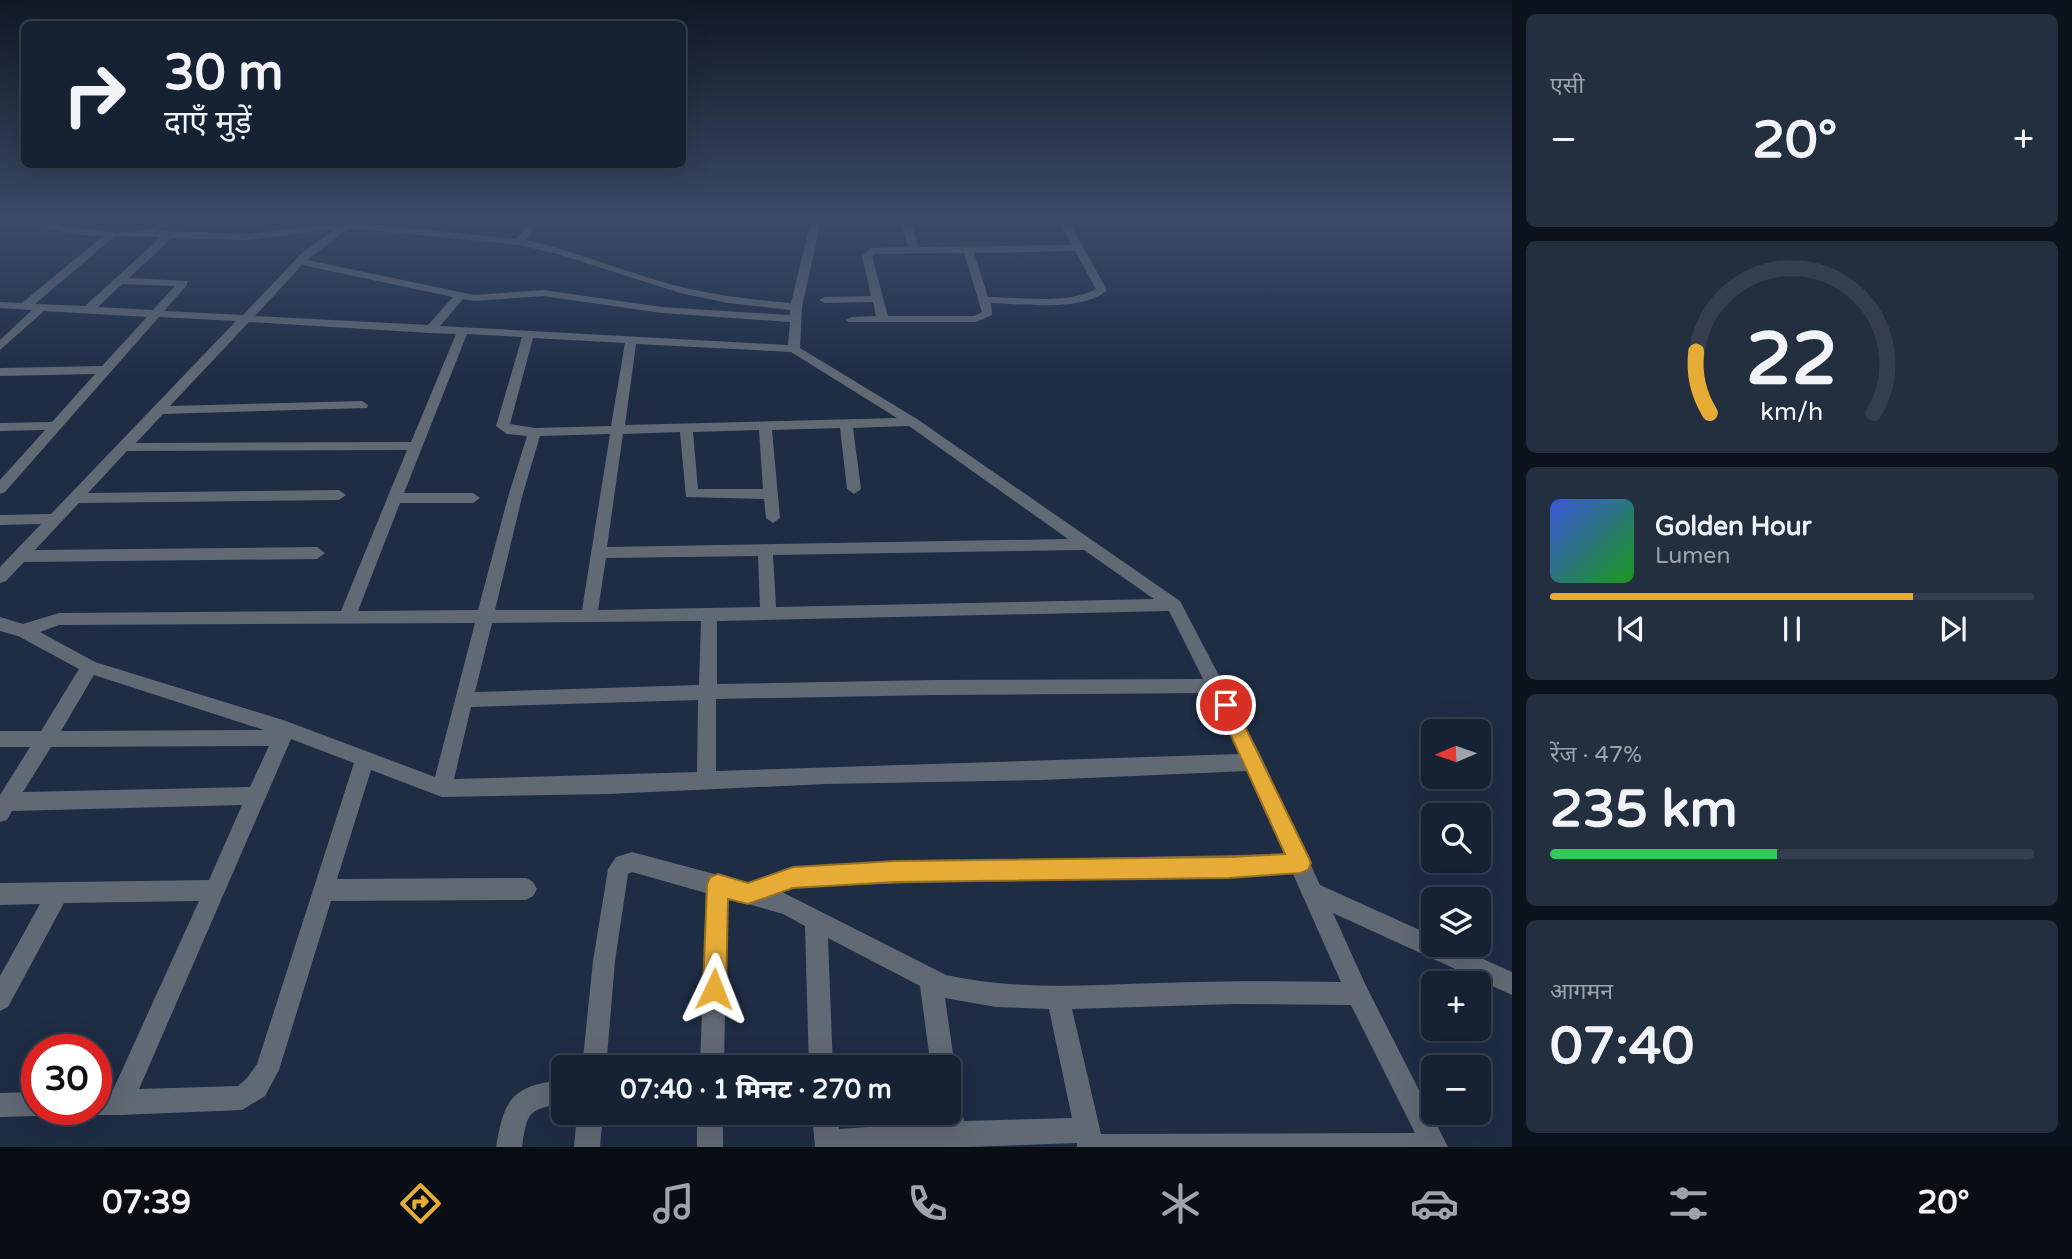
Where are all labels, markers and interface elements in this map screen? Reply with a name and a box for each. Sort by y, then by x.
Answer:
text: 30 m [164,44,283,103]
icon: right [49,49,140,140]
text: एसी [1550,72,1584,100]
text: दाएँ मुड़ें [164,104,252,142]
text: 20° [1752,109,1837,172]
text: − [1550,117,1577,163]
text: + [2013,117,2034,163]
text: 22 [1746,316,1838,404]
text: km/h [1761,397,1823,427]
text: Golden Hour [1655,511,1812,542]
text: Lumen [1655,542,1730,570]
icon: previous [1612,610,1650,648]
icon: pause [1773,610,1811,648]
icon: next [1934,610,1972,648]
pin [1196,675,1256,735]
icon: arrive [1207,686,1245,724]
north arrow [1421,719,1491,789]
map controls [1421,719,1491,1125]
text: रेंज · 47% [1550,741,1642,769]
text: 235 km [1550,778,1738,841]
button: search [1421,803,1491,873]
button: layers [1421,887,1491,957]
position arrow [677,952,751,1026]
button: + [1421,971,1491,1041]
text: आगमन [1550,978,1613,1006]
text: 07:40 [1550,1015,1694,1078]
speed limit sign: 30 [21,1034,112,1125]
button: − [1421,1055,1491,1125]
text: 07:40 · 1 मिनट · 270 m [620,1074,892,1105]
icon: directions [396,1179,445,1228]
icon: music [649,1179,698,1228]
icon: phone [903,1179,952,1228]
icon: climate [1156,1179,1205,1228]
icon: car [1410,1179,1459,1228]
icon: filters [1664,1179,1713,1228]
text: 07:39 [102,1184,191,1222]
text: 20° [1917,1184,1970,1222]

